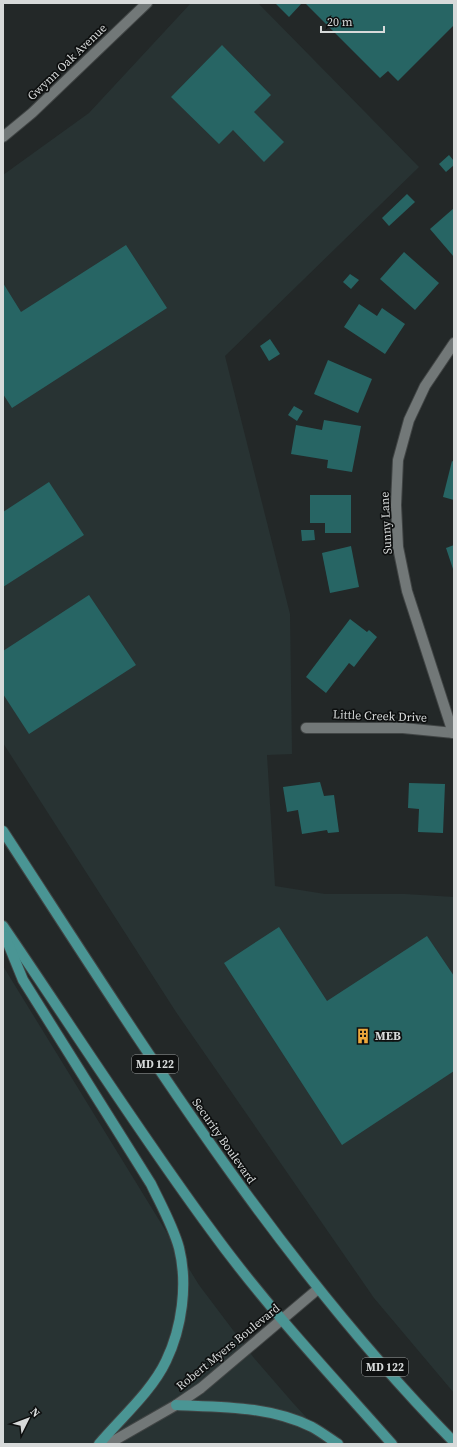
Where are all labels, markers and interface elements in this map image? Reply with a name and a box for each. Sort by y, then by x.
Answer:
scale bar [321,8,384,34]
text: 20 m [327,14,353,30]
street label: Gwynn Oak Avenue [24,20,110,104]
street label: Sunny Lane [376,491,396,555]
street label: Little Creek Drive [333,706,427,726]
building icon: MEB [354,1027,372,1045]
place label: MEB [375,1028,401,1044]
road number: MD 122 [132,1055,178,1073]
street label: Security Boulevard [189,1095,260,1187]
street label: Robert Myers Boulevard [173,1300,283,1394]
road number: MD 122 [362,1358,408,1376]
north arrow [8,1399,48,1439]
text: N [27,1405,43,1421]

